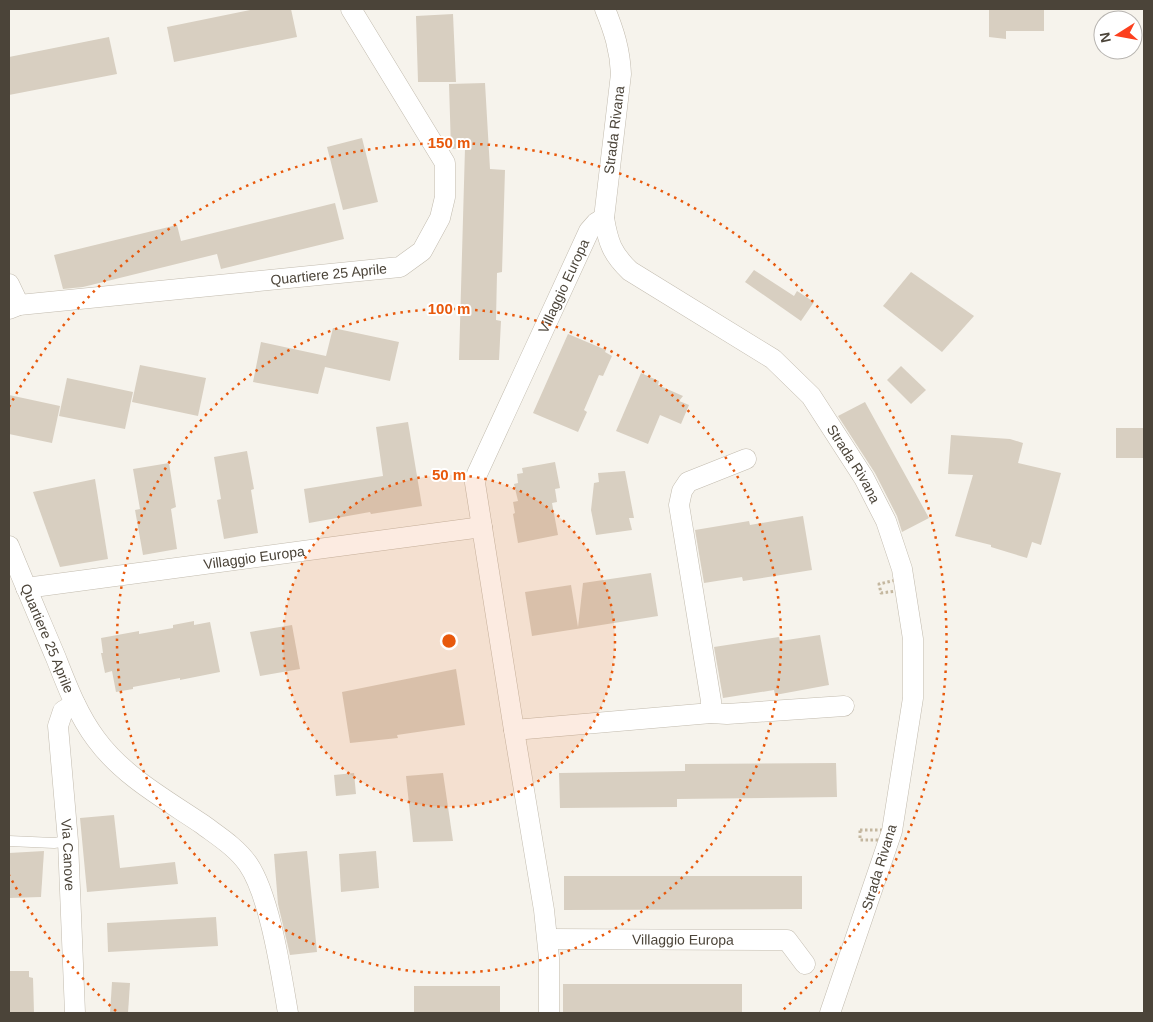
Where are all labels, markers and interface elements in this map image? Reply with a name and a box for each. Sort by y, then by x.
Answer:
north arrow [1093,10,1143,60]
text: N [1096,31,1114,44]
street label: Strada Rivana [601,85,627,175]
text: 150 m [428,134,470,151]
street label: Villaggio Europa [535,236,592,336]
street label: Quartiere 25 Aprile [270,260,388,288]
text: 100 m [428,300,470,317]
street label: Strada Rivana [824,422,884,506]
text: 50 m [432,466,466,483]
street label: Villaggio Europa [202,543,306,572]
street label: Quartiere 25 Aprile [17,581,77,696]
centre of rings [440,632,458,650]
street label: Via Canove [58,818,78,891]
street label: Strada Rivana [858,822,900,912]
street label: Villaggio Europa [632,931,734,948]

